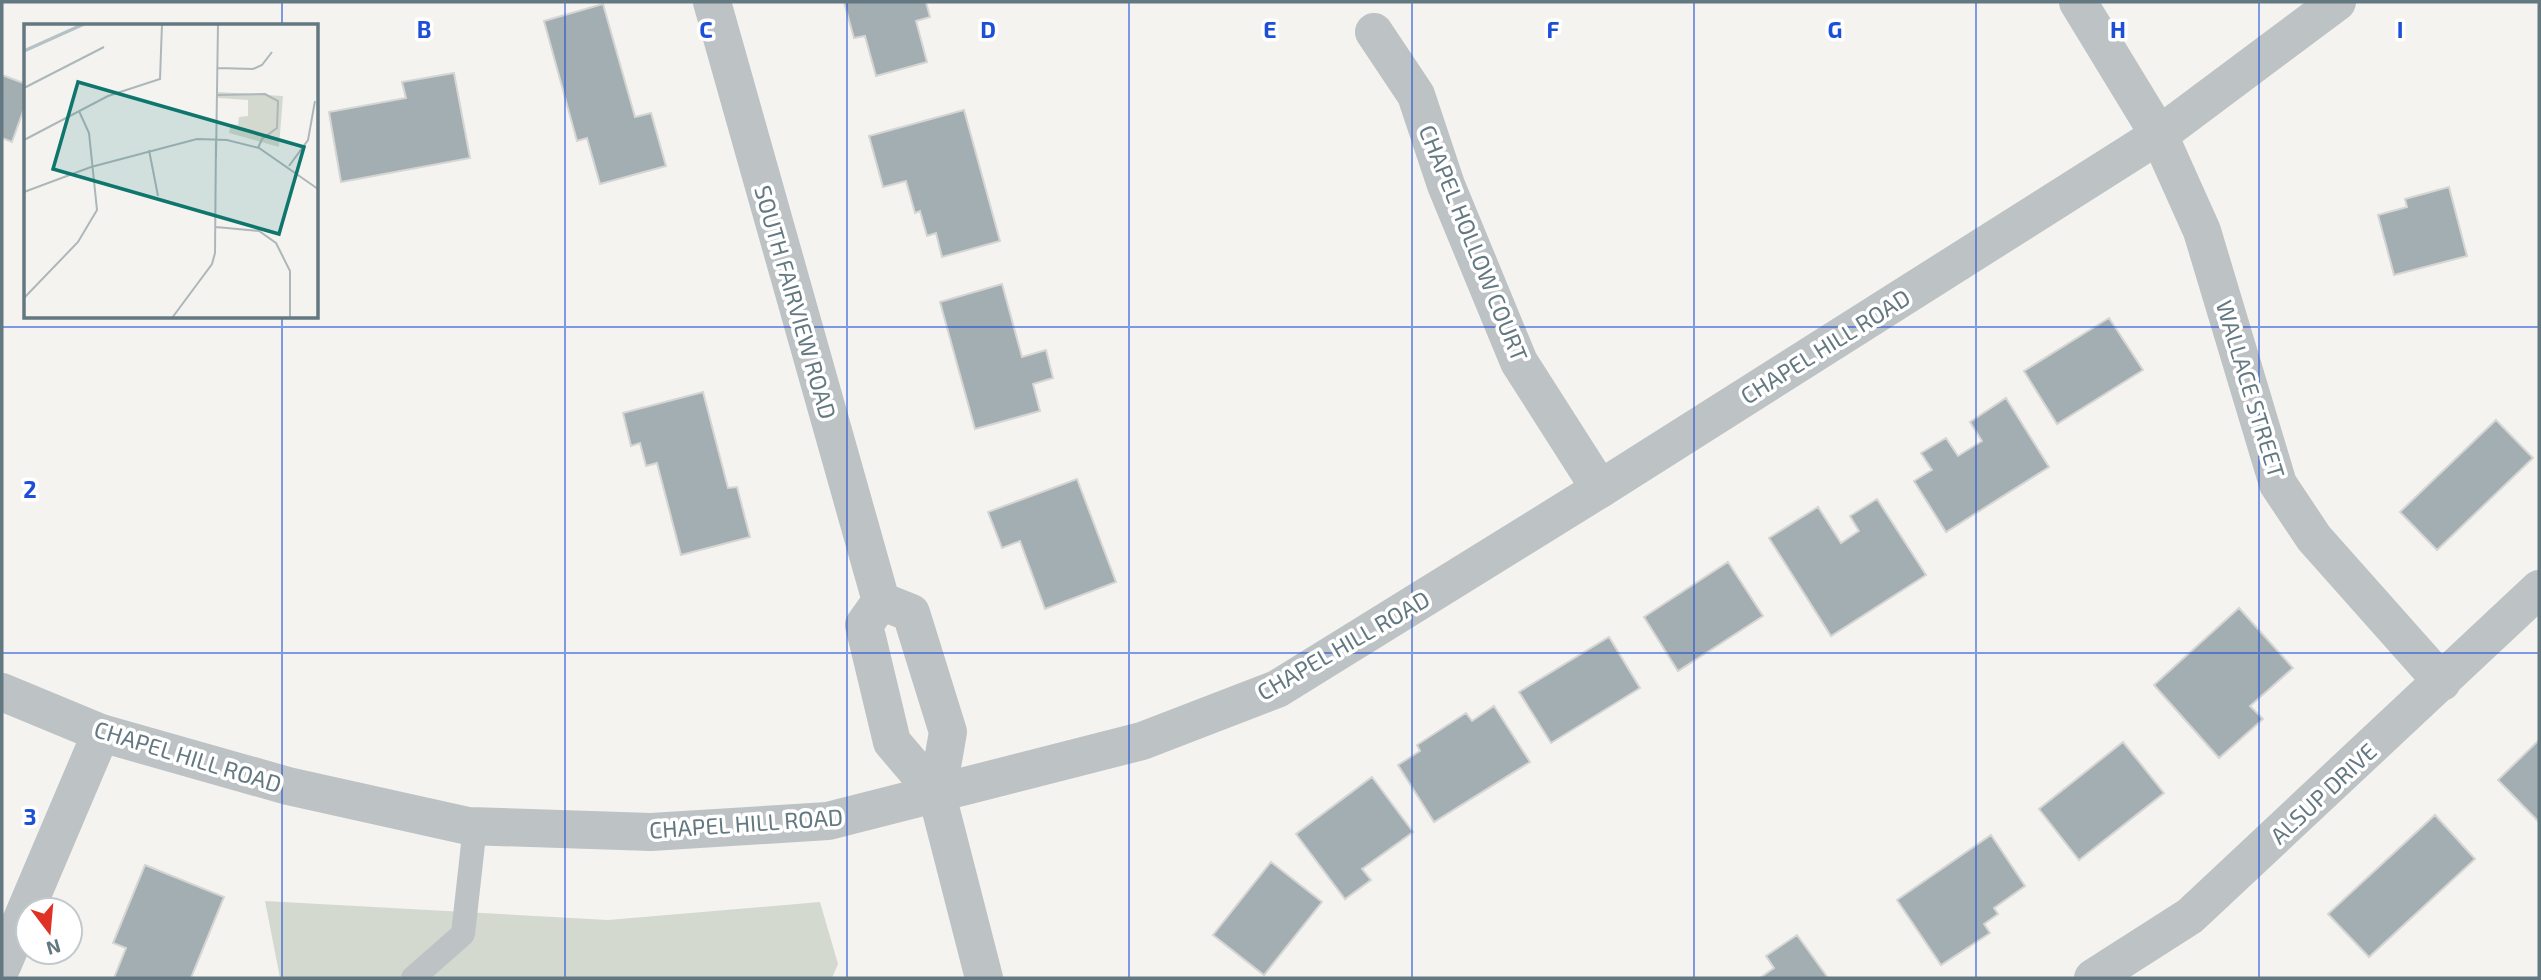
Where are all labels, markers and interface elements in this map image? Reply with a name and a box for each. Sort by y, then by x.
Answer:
text: B [417,15,431,43]
text: C [699,15,713,43]
text: D [980,15,996,43]
text: E [1263,15,1277,43]
text: F [1547,15,1560,43]
text: G [1828,15,1842,43]
text: H [2110,15,2126,43]
text: I [2397,15,2403,43]
inset map [24,24,318,318]
street label: CHAPEL HOLLOW COURT [1414,121,1534,365]
street label: SOUTH FAIRVIEW ROAD [749,182,843,422]
street label: CHAPEL HILL ROAD [1735,283,1915,409]
street label: WALLACE STREET [2211,297,2291,481]
text: 2 [23,475,37,503]
street label: CHAPEL HILL ROAD [1252,584,1434,706]
street label: CHAPEL HILL ROAD [91,714,285,798]
street label: ALSUP DRIVE [2264,737,2382,849]
text: 3 [23,802,37,830]
street label: CHAPEL HILL ROAD [648,802,844,844]
north arrow [14,896,84,966]
text: N [44,935,64,961]

